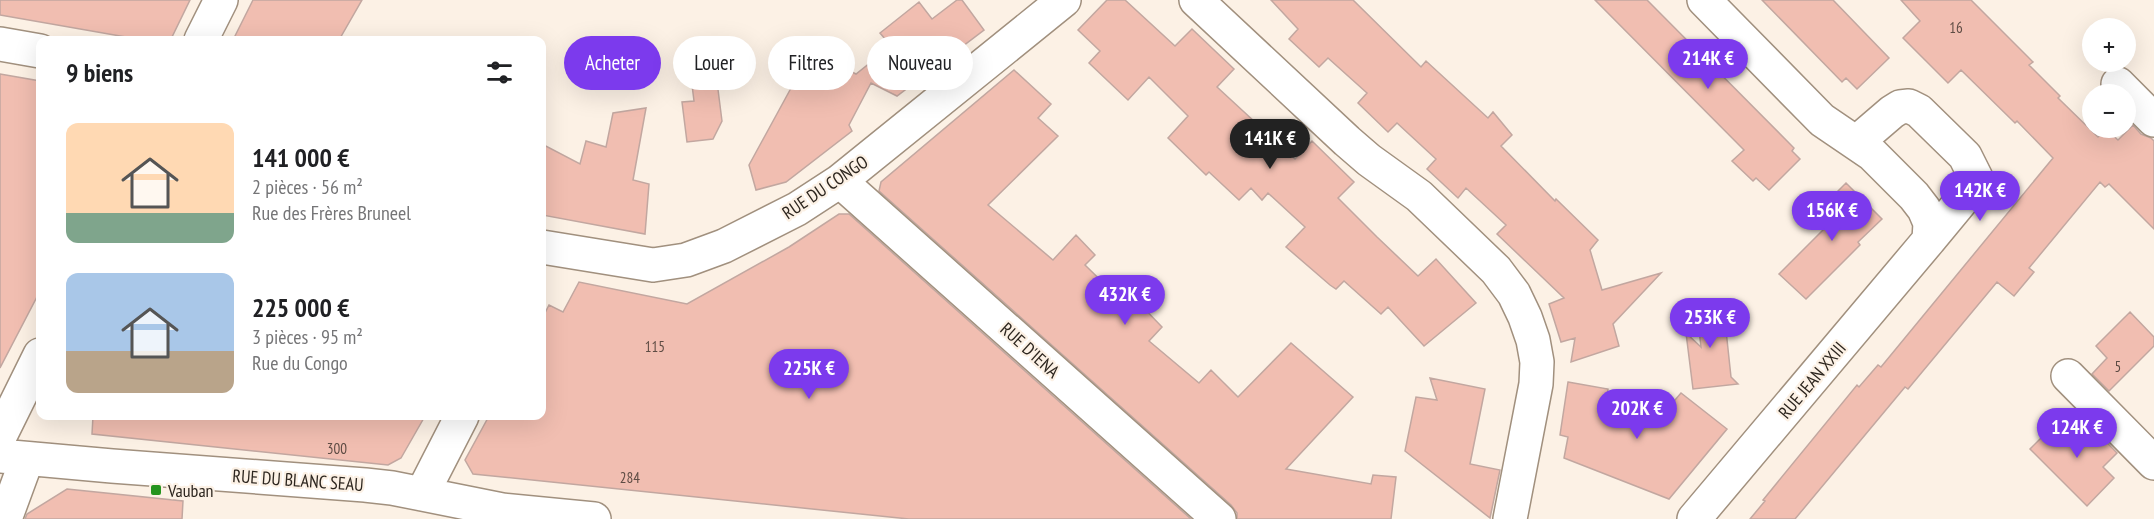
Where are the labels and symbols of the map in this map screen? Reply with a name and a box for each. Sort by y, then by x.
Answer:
house number: 16 [1949,18,1963,37]
pin: 214K € [1659,39,1757,90]
pin: 141K € [1221,119,1319,170]
street label: RUE DU CONGO [778,150,872,224]
pin: 142K € [1931,171,2029,222]
pin: 156K € [1783,191,1881,242]
pin: 432K € [1076,275,1174,326]
pin: 253K € [1661,298,1759,349]
street label: RUE D'IENA [996,317,1065,383]
house number: 115 [645,337,665,356]
street label: RUE JEAN XXIII [1773,337,1851,423]
pin: 225K € [760,349,858,400]
house number: 5 [2115,357,2121,376]
pin: 202K € [1588,389,1686,440]
pin: 124K € [2028,408,2126,459]
house number: 300 [327,439,347,458]
street label: RUE DU BLANC SEAU [232,464,364,496]
house number: 284 [620,468,640,487]
place label: Vauban [167,479,214,502]
marker: Vauban [149,483,163,497]

